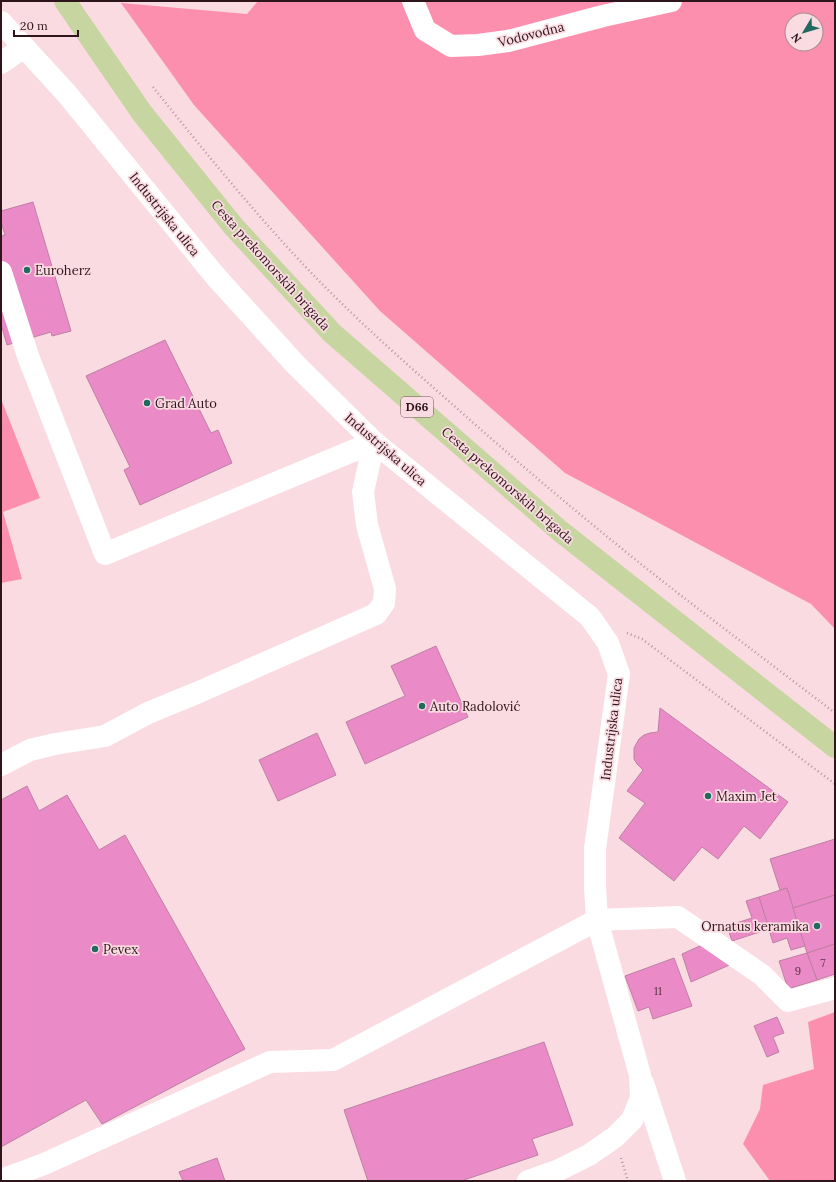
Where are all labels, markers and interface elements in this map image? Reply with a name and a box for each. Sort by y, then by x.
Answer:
scale bar [14,12,78,38]
north arrow [784,12,824,52]
text: 20 m [20,18,48,33]
street label: Vodovodna [495,18,566,51]
text: N [788,30,804,46]
street label: Industrijska ulica [126,169,204,260]
street label: Cesta prekomorskih brigada [207,196,334,334]
place label: Euroherz [35,262,91,279]
marker: Euroherz [22,265,32,275]
place label: Grad Auto [155,395,217,412]
road number: D66 [401,397,433,417]
marker: Grad Auto [142,398,152,408]
street label: Industrijska ulica [341,409,430,490]
street label: Cesta prekomorskih brigada [438,423,578,548]
street label: Industrijska ulica [597,677,626,781]
place label: Auto Radolović [429,698,520,715]
marker: Auto Radolović [417,701,427,711]
place label: Maxim Jet [716,788,777,805]
marker: Maxim Jet [703,791,713,801]
place label: Ornatus keramika [701,918,809,935]
marker: Ornatus keramika [812,921,822,931]
place label: Pevex [103,941,138,958]
marker: Pevex [90,944,100,954]
house number: 7 [820,956,826,970]
house number: 9 [795,964,801,978]
house number: 11 [654,984,662,998]

